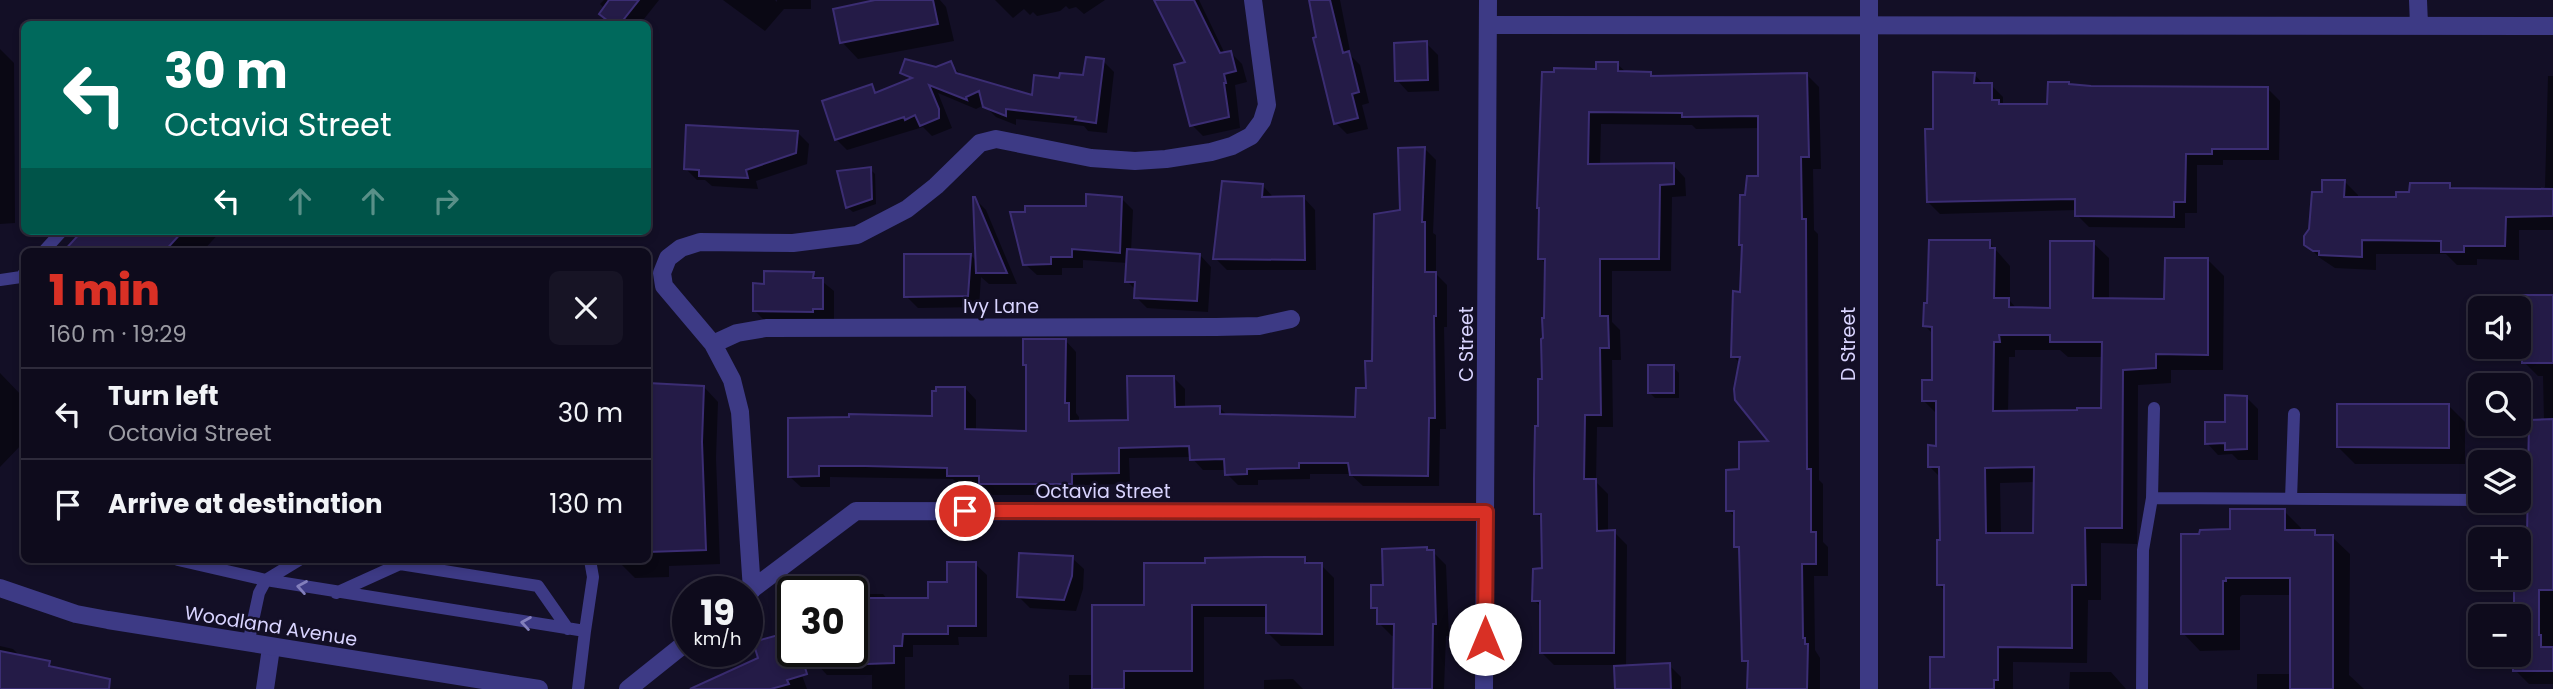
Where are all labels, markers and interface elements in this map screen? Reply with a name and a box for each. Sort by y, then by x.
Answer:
text: 30 m [164,37,288,105]
icon: left [49,49,140,140]
text: Octavia Street [164,102,392,147]
icon: left [208,182,246,220]
icon: ahead [281,182,319,220]
icon: ahead [354,182,392,220]
icon: right [427,182,465,220]
text: 1 min [49,261,160,320]
button: close [549,271,623,345]
street label: Ivy Lane [963,293,1039,320]
map controls [2468,296,2531,667]
button: sound [2468,296,2531,359]
street label: C Street [1453,306,1480,382]
street label: D Street [1835,307,1862,381]
text: 160 m · 19:29 [49,318,187,350]
button: search [2468,373,2531,436]
text: Turn left [108,378,219,414]
icon: left [49,395,87,433]
text: 30 m [558,395,623,431]
text: Octavia Street [108,417,272,449]
button: layers [2468,450,2531,513]
street label: Octavia Street [1035,478,1171,505]
pin [935,481,995,541]
icon: arrive [49,486,87,524]
text: Arrive at destination [108,486,383,522]
text: 130 m [549,486,623,522]
icon: arrive [946,492,984,530]
button: + [2468,527,2531,590]
speed limit sign: 30 [777,576,868,667]
one-way arrow [296,580,308,595]
text: 19 [700,588,735,637]
street label: Woodland Avenue [183,599,359,653]
position arrow [1448,602,1522,676]
button: − [2468,604,2531,667]
one-way arrow [520,616,532,631]
text: km/h [694,626,741,651]

